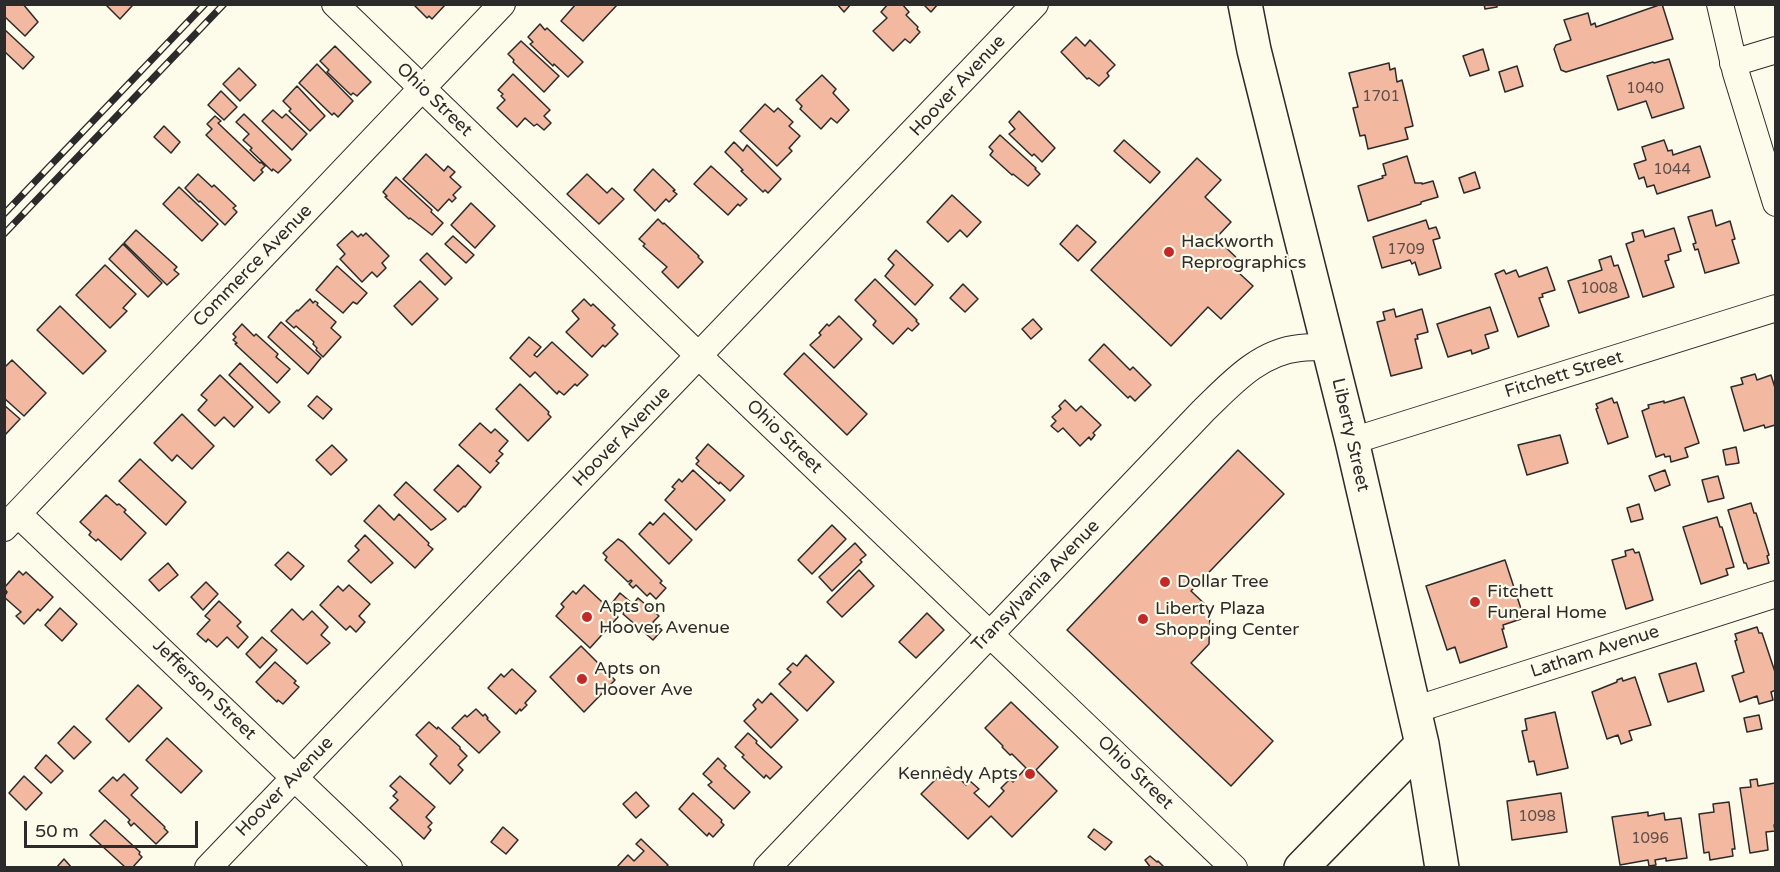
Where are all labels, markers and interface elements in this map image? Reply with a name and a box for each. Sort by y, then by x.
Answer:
street label: Hoover Avenue [906,31,1010,141]
street label: Ohio Street [392,59,476,141]
house number: 1040 [1626,80,1664,98]
house number: 1701 [1362,88,1400,106]
house number: 1044 [1653,161,1691,179]
street label: Commerce Avenue [189,200,317,332]
place label: Hackworth Reprographics [1181,231,1306,274]
house number: 1709 [1387,241,1425,259]
marker: Hackworth Reprographics [1162,245,1176,259]
house number: 1008 [1580,280,1618,298]
street label: Fitchett Street [1502,347,1626,403]
street label: Liberty Street [1326,376,1374,494]
street label: Hoover Avenue [569,382,675,492]
street label: Ohio Street [742,396,826,478]
street label: Transylvania Avenue [968,516,1104,656]
place label: Dollar Tree [1177,571,1269,593]
marker: Dollar Tree [1158,575,1172,589]
place label: Fitchett Funeral Home [1487,581,1607,624]
marker: Fitchett Funeral Home [1468,595,1482,609]
place label: Apts on Hoover Avenue [599,596,730,638]
place label: Liberty Plaza Shopping Center [1155,598,1299,640]
marker: Apts on Hoover Avenue [580,610,594,624]
marker: Liberty Plaza Shopping Center [1136,612,1150,626]
street label: Latham Avenue [1528,621,1662,683]
street label: Jefferson Street [148,635,260,745]
place label: Apts on Hoover Ave [594,658,693,700]
marker: Apts on Hoover Ave [575,672,589,686]
street label: Hoover Avenue [232,732,338,842]
street label: Ohio Street [1093,732,1177,814]
place label: Kennedy Apts [898,763,1018,785]
marker: Kennedy Apts [1023,767,1037,781]
house number: 1098 [1518,808,1556,826]
scale bar [27,809,201,847]
text: 50 m [35,820,79,842]
house number: 1096 [1631,830,1669,848]

